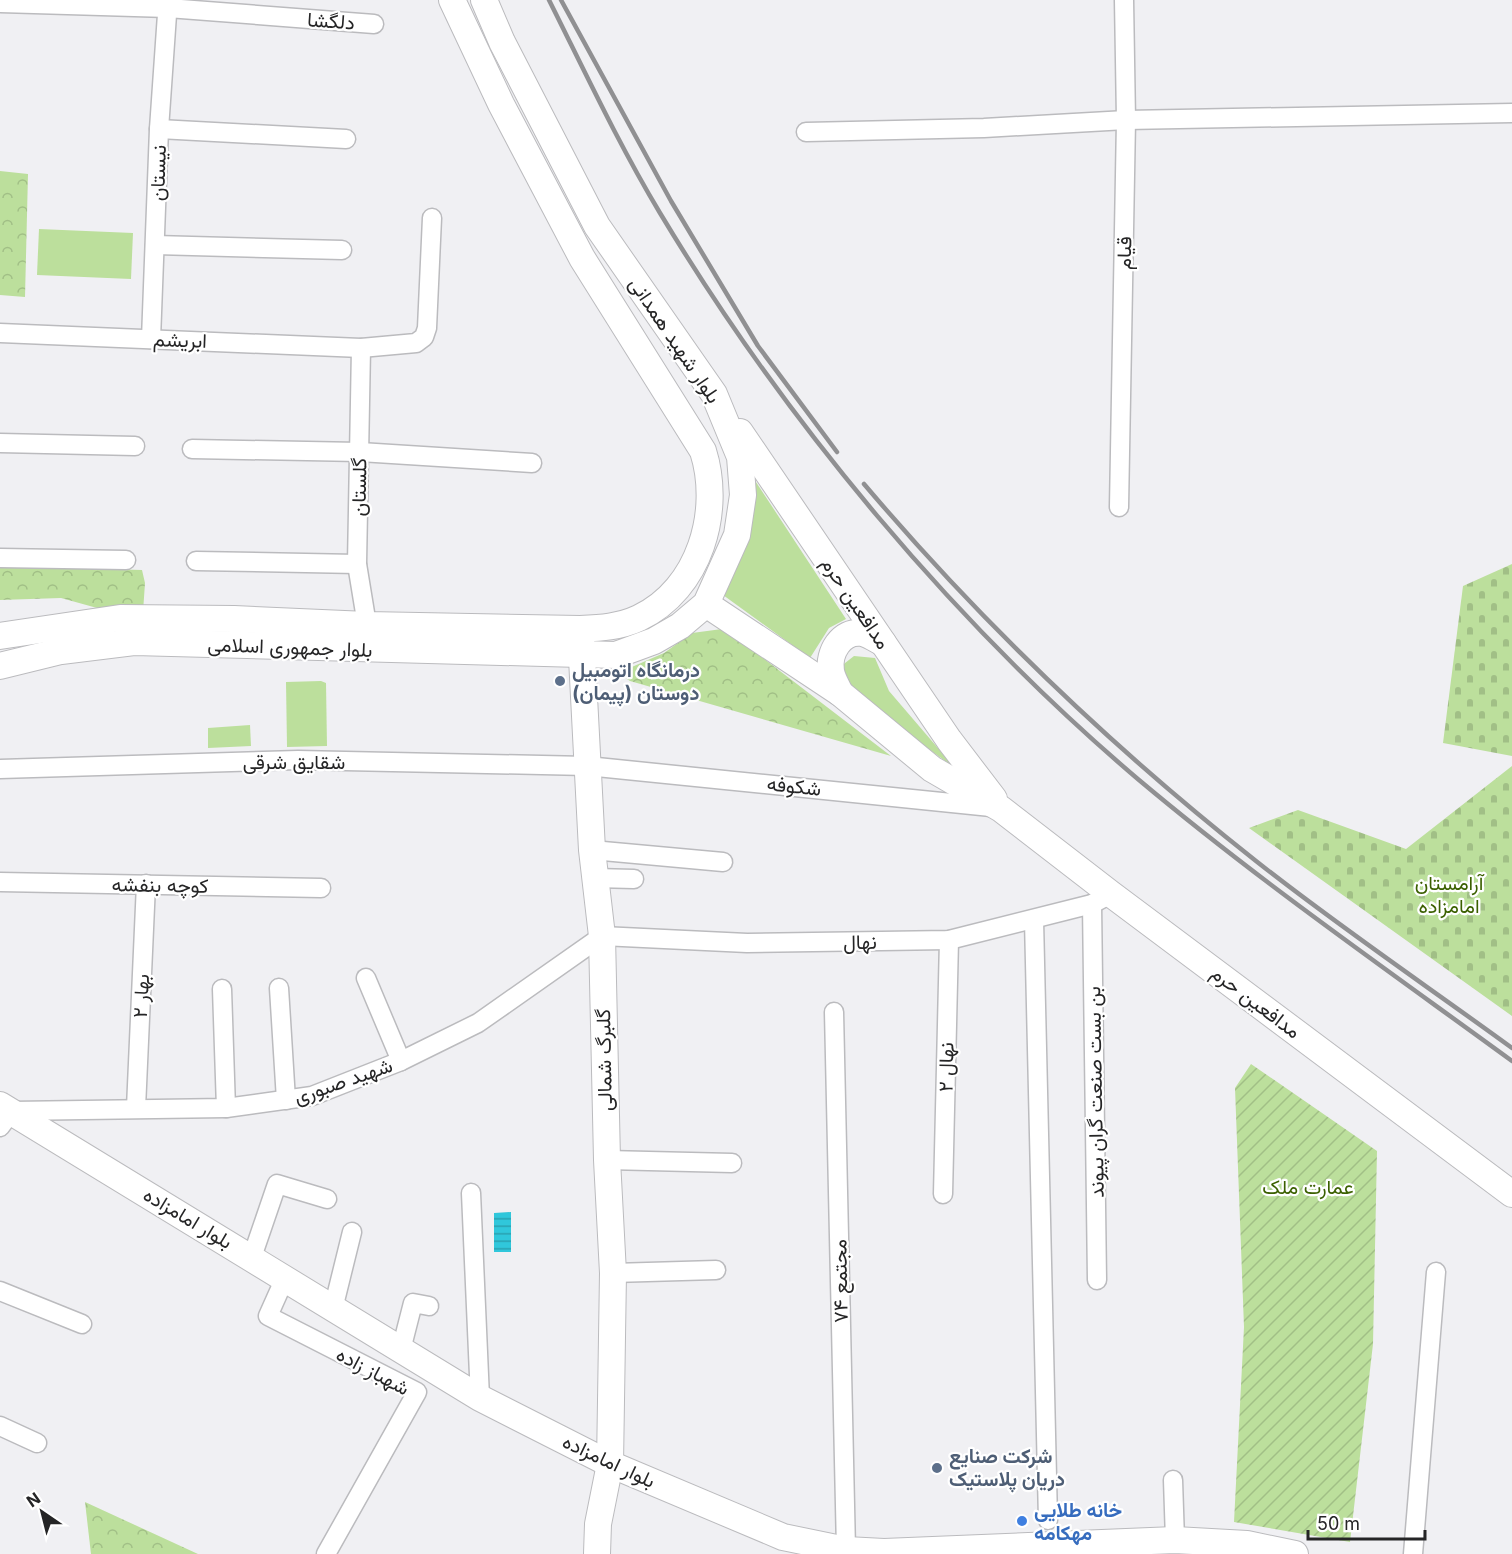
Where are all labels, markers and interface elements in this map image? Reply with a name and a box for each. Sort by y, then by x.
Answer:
street label: دلگشا [306,7,356,35]
street label: نیستان [145,144,171,202]
street label: قیام [1112,236,1137,270]
street label: بلوار شهید همدانی [623,272,726,408]
street label: ابریشم [153,327,207,354]
street label: گلستان [346,457,372,516]
street label: مدافعین حرم [816,552,896,654]
street label: بلوار جمهوری اسلامی [207,632,373,663]
place label: درمانگاه اتومبیل دوستان (پیمان) [572,658,700,707]
marker: درمانگاه اتومبیل دوستان (پیمان) [553,674,567,688]
street label: شقایق شرقی [243,750,345,775]
street label: شکوفه [766,771,822,802]
park label: آرامستان امامزاده [1415,871,1485,919]
street label: کوچه بنفشه [111,872,209,900]
street label: نهال [843,930,877,955]
street label: مدافعین حرم [1206,961,1306,1044]
street label: بهار ۲ [128,973,155,1019]
street label: بن بست صنعت گران پیوند [1081,986,1111,1198]
street label: گلبرگ شمالی [591,1008,618,1111]
street label: نهال ۲ [934,1042,959,1092]
street label: شهید صبوری [291,1053,396,1110]
park label: عمارت ملک [1262,1175,1354,1200]
street label: بلوار امامزاده [139,1182,237,1255]
street label: مجتمع ۷۴ [827,1239,855,1323]
street label: شهباز زاده [332,1342,414,1401]
street label: بلوار امامزاده [558,1429,659,1494]
place label: شرکت صنایع دریان پلاستیک [949,1444,1065,1493]
marker: شرکت صنایع دریان پلاستیک [930,1461,944,1475]
north arrow [12,1482,72,1542]
text: N [23,1488,44,1511]
place label: خانه طلایی مهکامه [1034,1498,1122,1546]
scale bar [1308,1503,1425,1541]
text: 50 m [1317,1513,1360,1534]
marker: خانه طلایی مهکامه [1015,1514,1029,1528]

